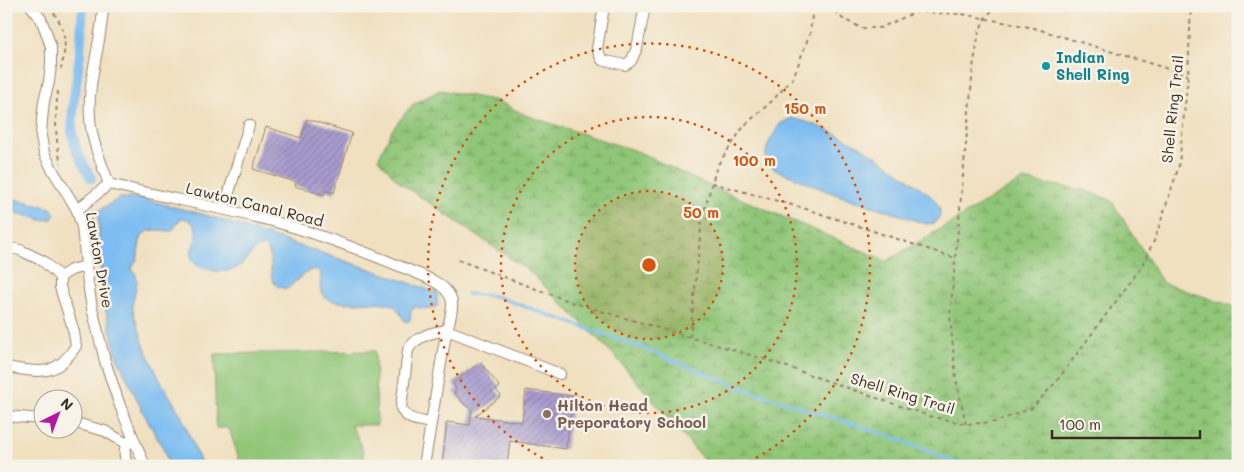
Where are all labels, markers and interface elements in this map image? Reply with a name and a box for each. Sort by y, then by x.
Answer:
place label: Indian Shell Ring [1056,47,1130,84]
street label: Shell Ring Trail [1156,54,1188,164]
marker: Indian Shell Ring [1040,60,1052,72]
text: 150 m [784,98,826,118]
text: 100 m [732,150,776,170]
street label: Lawton Canal Road [184,177,326,231]
text: 50 m [683,202,719,222]
street label: Lawton Drive [82,210,118,310]
centre of rings [640,256,658,274]
street label: Shell Ring Trail [848,368,958,418]
north arrow [32,390,82,440]
text: N [57,393,77,415]
place label: Hilton Head Preporatory School [557,395,706,432]
scale bar [1052,407,1199,439]
marker: Hilton Head Preporatory School [541,408,553,420]
text: 100 m [1059,414,1101,434]

